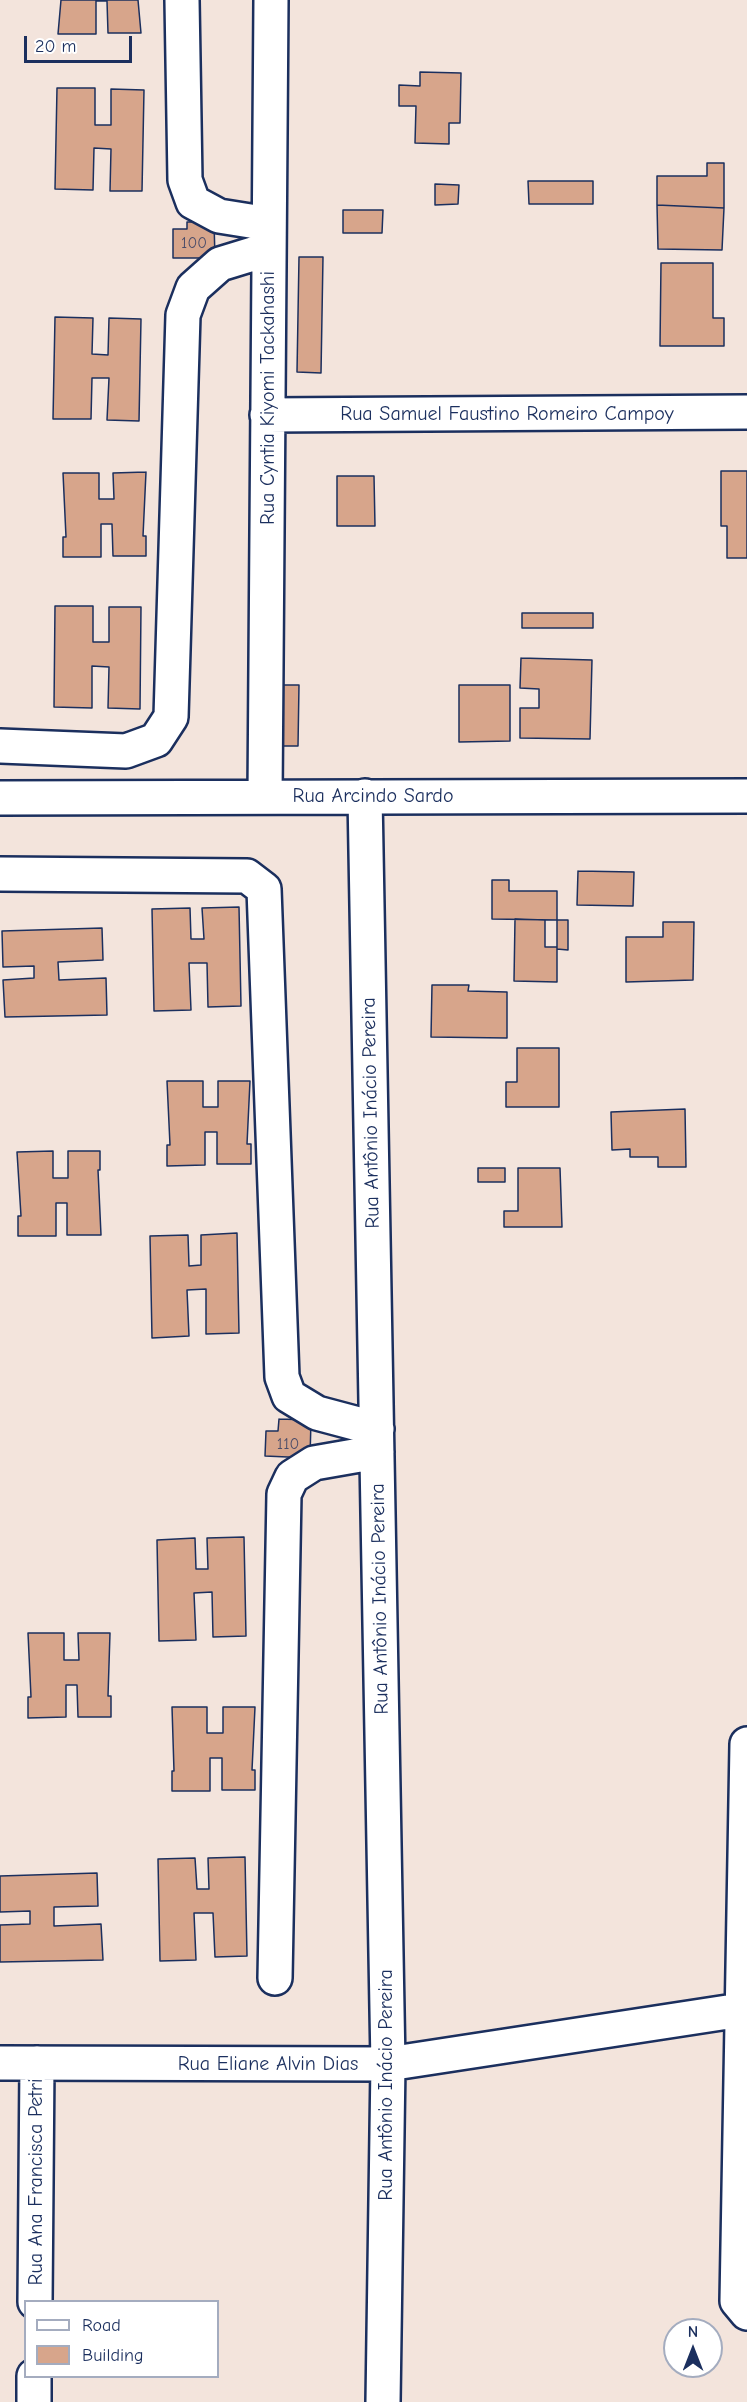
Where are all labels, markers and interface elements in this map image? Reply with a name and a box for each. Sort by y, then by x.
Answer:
scale bar [27,24,135,62]
text: 20 m [35,36,76,57]
house number: 100 [181,233,207,253]
street label: Rua Cyntia Kiyomi Tackahashi [256,271,280,525]
street label: Rua Samuel Faustino Romeiro Campoy [340,402,674,426]
street label: Rua Arcindo Sardo [292,784,454,808]
street label: Rua Antônio Inácio Pereira [357,997,385,1229]
house number: 110 [277,1434,299,1454]
street label: Rua Antônio Inácio Pereira [366,1483,394,1715]
street label: Rua Antônio Inácio Pereira [374,1969,398,2201]
street label: Rua Eliane Alvin Dias [178,2052,358,2076]
street label: Rua Ana Francisca Petri [24,2079,48,2285]
legend [24,2300,219,2378]
text: Road [82,2315,121,2336]
north arrow [663,2318,723,2378]
text: N [688,2323,698,2341]
text: Building [82,2345,144,2366]

